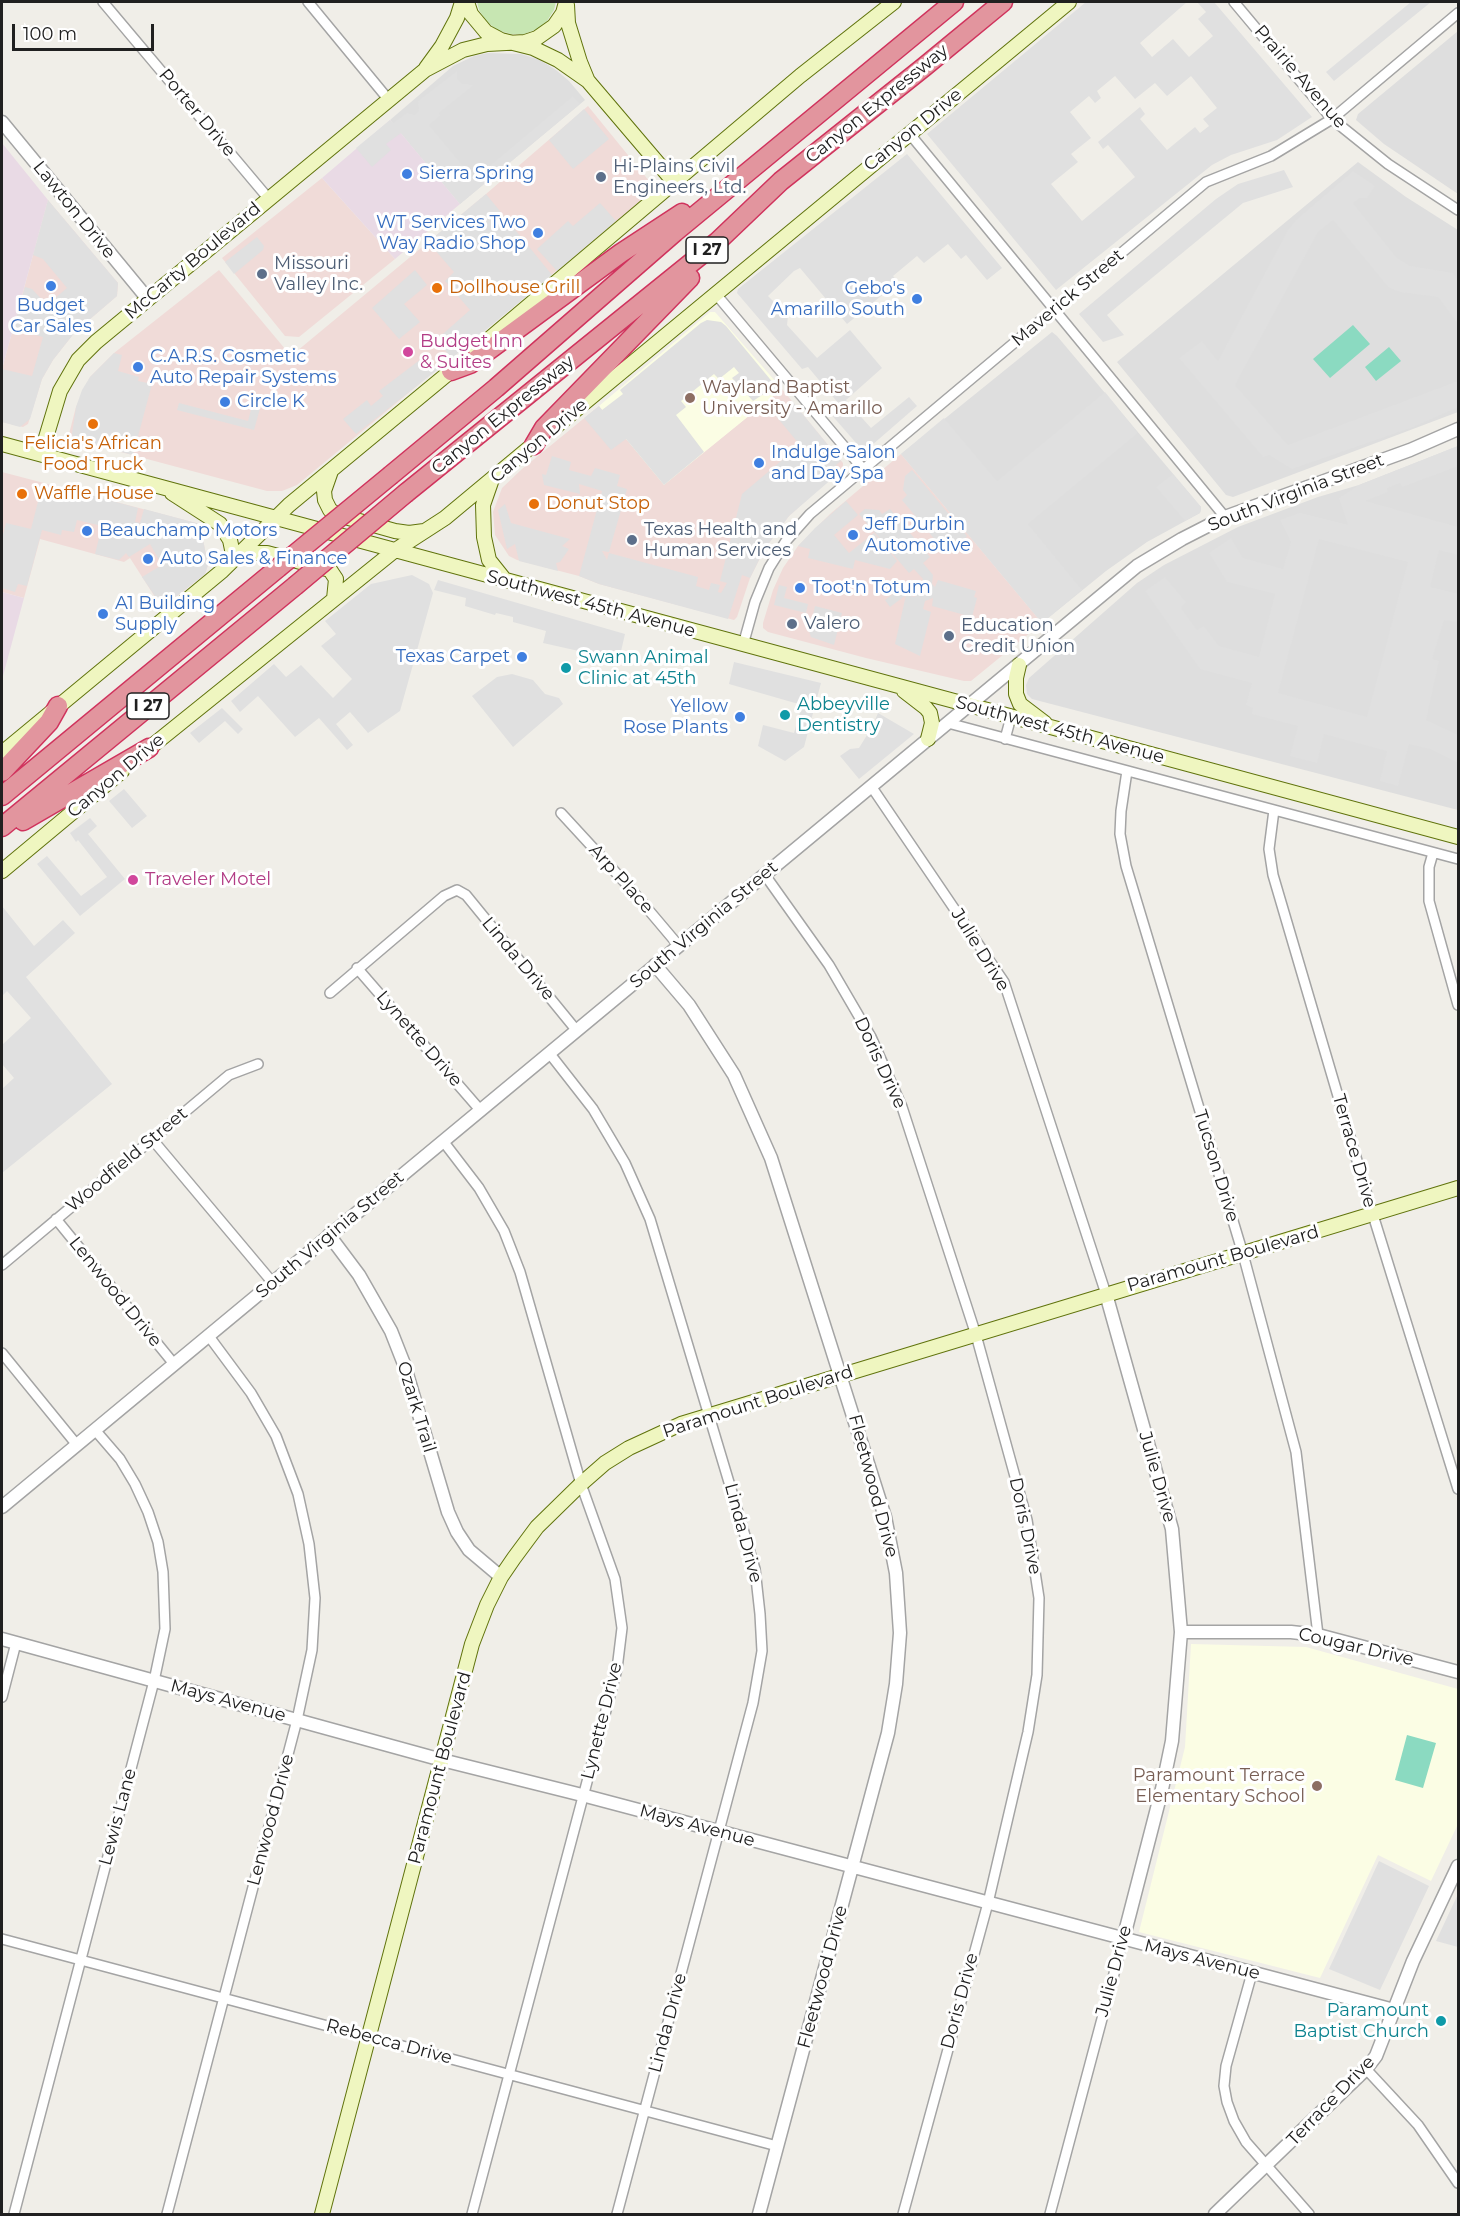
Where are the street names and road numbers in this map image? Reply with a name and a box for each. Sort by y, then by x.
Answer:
street label: Prairie Avenue [1249,21,1351,133]
street label: Canyon Expressway [801,40,953,168]
street label: Porter Drive [154,65,240,161]
street label: Canyon Drive [860,84,966,176]
street label: Lawton Drive [28,157,120,263]
street label: McCarty Boulevard [121,198,265,324]
road number: I 27 [686,237,728,263]
street label: Maverick Street [1008,245,1128,351]
street label: Canyon Expressway [427,351,579,479]
street label: Canyon Drive [486,394,592,488]
street label: South Virginia Street [1205,449,1387,537]
street label: Southwest 45th Avenue [484,566,698,642]
street label: Southwest 45th Avenue [953,692,1167,768]
road number: I 27 [127,693,169,719]
street label: Canyon Drive [63,729,169,823]
street label: Arp Place [584,840,658,918]
street label: South Virginia Street [626,857,782,993]
street label: Julie Drive [946,905,1014,995]
street label: Linda Drive [477,913,559,1005]
street label: Lynette Drive [371,987,467,1091]
street label: Doris Drive [849,1014,911,1112]
street label: Terrace Drive [1327,1092,1381,1210]
street label: Woodfield Street [62,1103,192,1217]
street label: Tucson Drive [1189,1107,1243,1225]
street label: South Virginia Street [252,1167,408,1303]
street label: Paramount Boulevard [1124,1221,1322,1297]
street label: Lenwood Drive [64,1233,166,1351]
street label: Ozark Trail [392,1359,440,1455]
street label: Paramount Boulevard [660,1361,856,1443]
street label: Fleetwood Drive [844,1412,902,1560]
street label: Julie Drive [1134,1429,1180,1525]
street label: Doris Drive [1004,1475,1046,1577]
street label: Linda Drive [719,1481,767,1585]
street label: Cougar Drive [1296,1623,1416,1671]
street label: Lynette Drive [577,1660,627,1782]
street label: Paramount Boulevard [404,1669,476,1867]
street label: Mays Avenue [168,1675,288,1727]
street label: Lenwood Drive [243,1752,299,1888]
street label: Lewis Lane [95,1766,141,1868]
street label: Mays Avenue [637,1800,757,1852]
street label: Fleetwood Drive [794,1903,852,2051]
street label: Julie Drive [1091,1923,1137,2019]
street label: Mays Avenue [1142,1935,1262,1985]
street label: Doris Drive [937,1951,983,2051]
street label: Linda Drive [644,1971,692,2075]
street label: Rebecca Drive [324,2015,454,2069]
street label: Terrace Drive [1283,2051,1379,2151]

